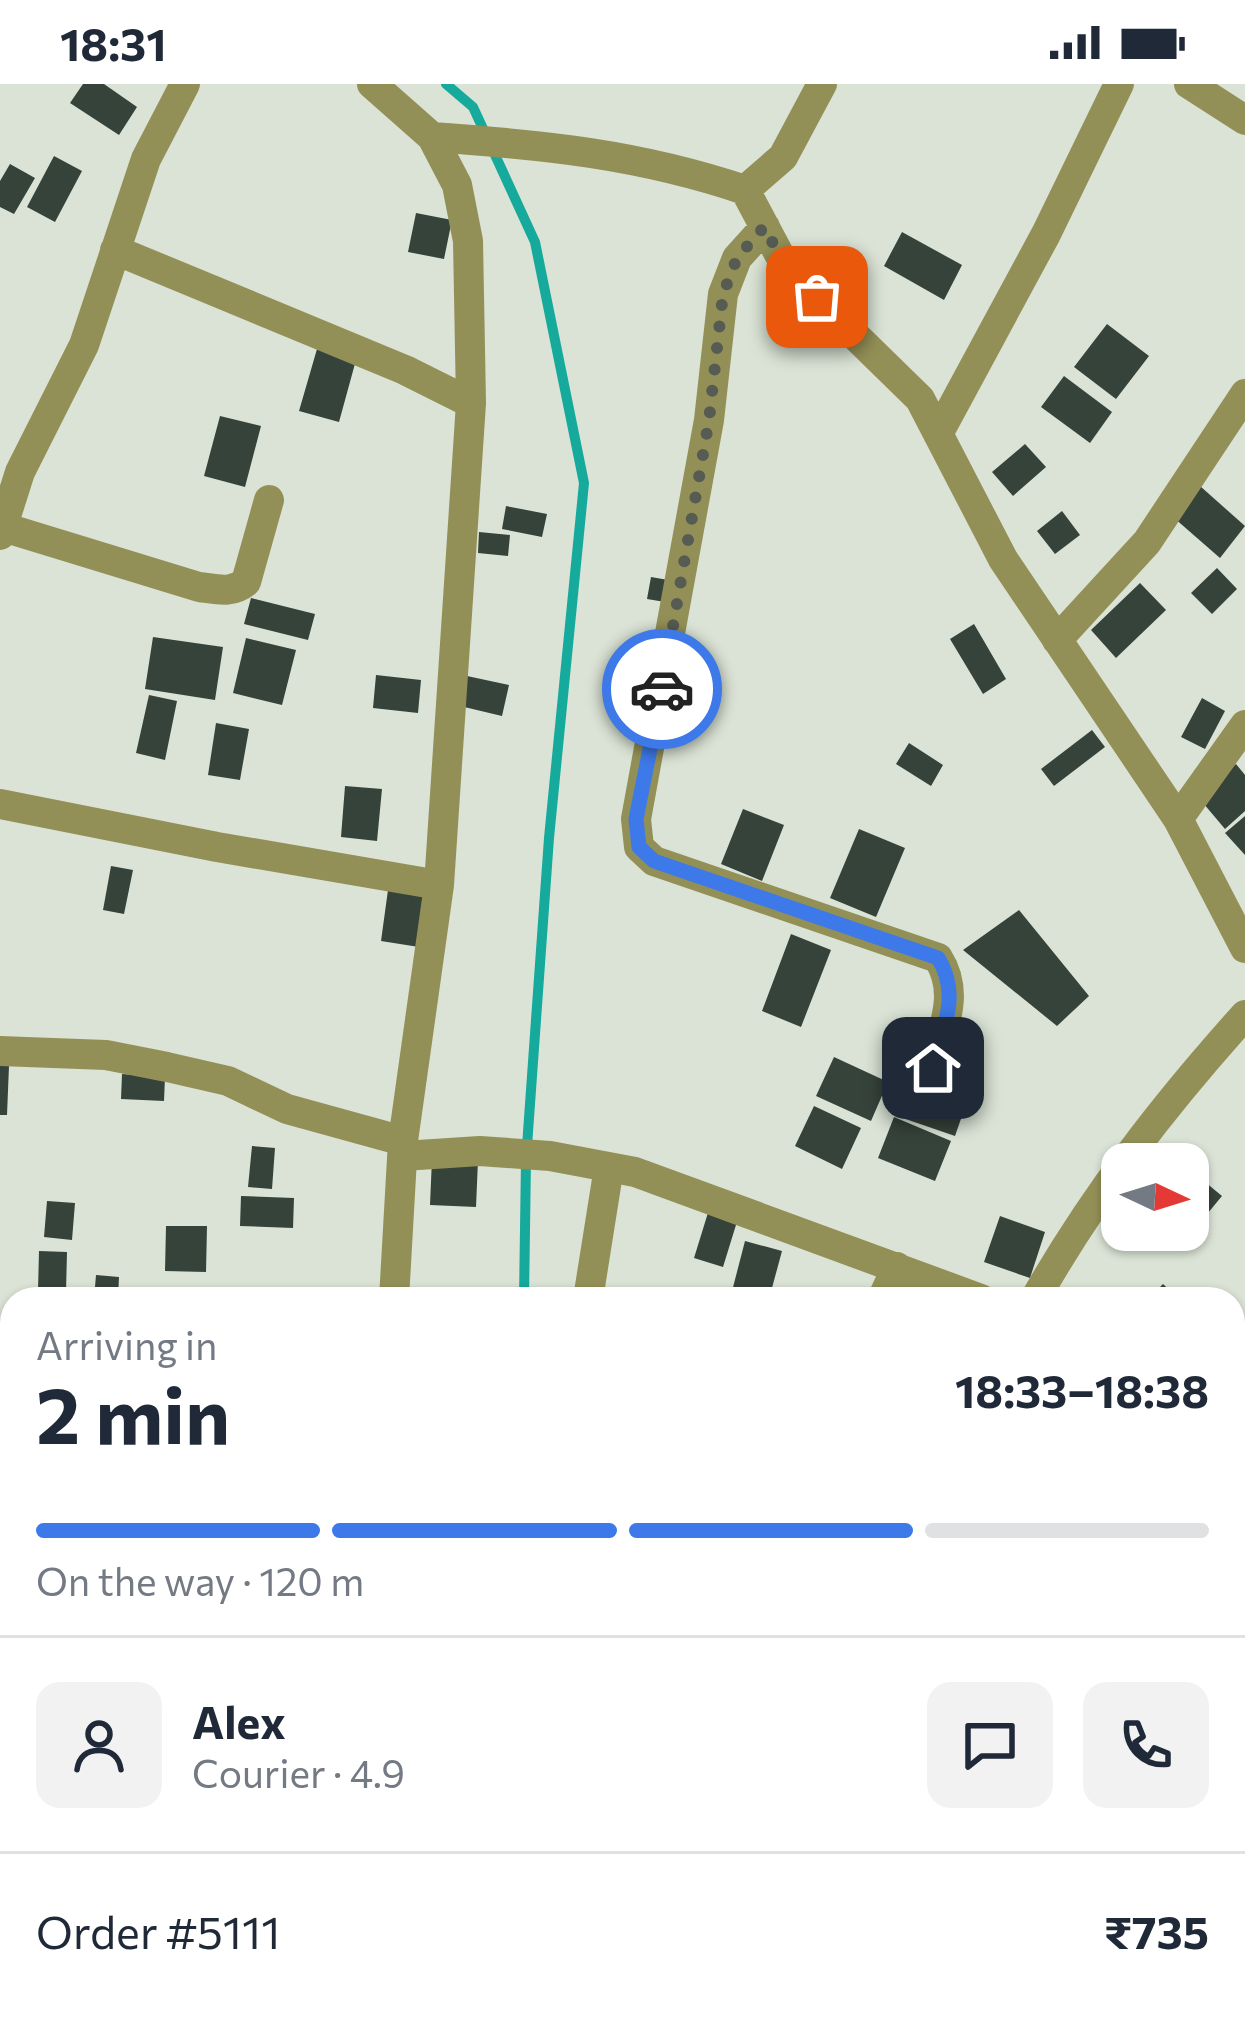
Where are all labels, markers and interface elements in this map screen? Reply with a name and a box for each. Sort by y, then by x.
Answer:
text: 18:31 [60,15,167,70]
pin [766,246,868,348]
icon: bag [784,264,850,330]
courier [602,629,722,749]
icon: car [629,656,695,722]
pin [882,1017,984,1119]
icon: home [900,1035,966,1101]
north arrow [1101,1143,1209,1251]
map controls [1101,1143,1209,1251]
text: Arriving in [36,1320,217,1368]
text: 18:33–18:38 [955,1362,1209,1417]
text: 2 min [36,1365,230,1460]
text: On the way · 120 m [36,1556,364,1604]
button: person [36,1682,162,1808]
button: chat [927,1682,1053,1808]
button: phone [1083,1682,1209,1808]
text: Alex [192,1693,286,1748]
text: Courier · 4.9 [192,1748,405,1796]
text: Order #5111 [36,1903,281,1958]
text: ₹735 [1104,1903,1209,1958]

